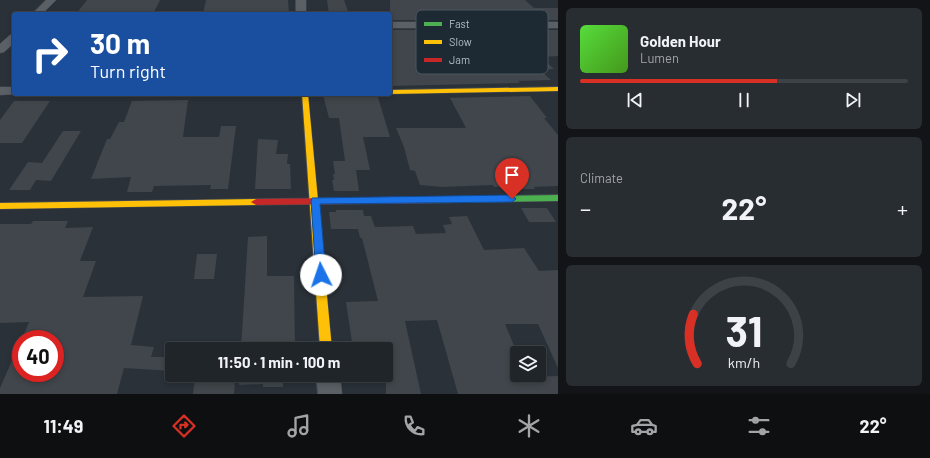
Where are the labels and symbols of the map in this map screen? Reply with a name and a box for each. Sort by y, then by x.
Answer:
legend [416,10,548,74]
text: Fast [449,17,470,30]
text: Slow [449,35,472,48]
text: Jam [449,53,470,66]
pin [495,158,529,199]
position arrow [300,254,342,296]
speed limit sign: 40 [12,330,64,382]

